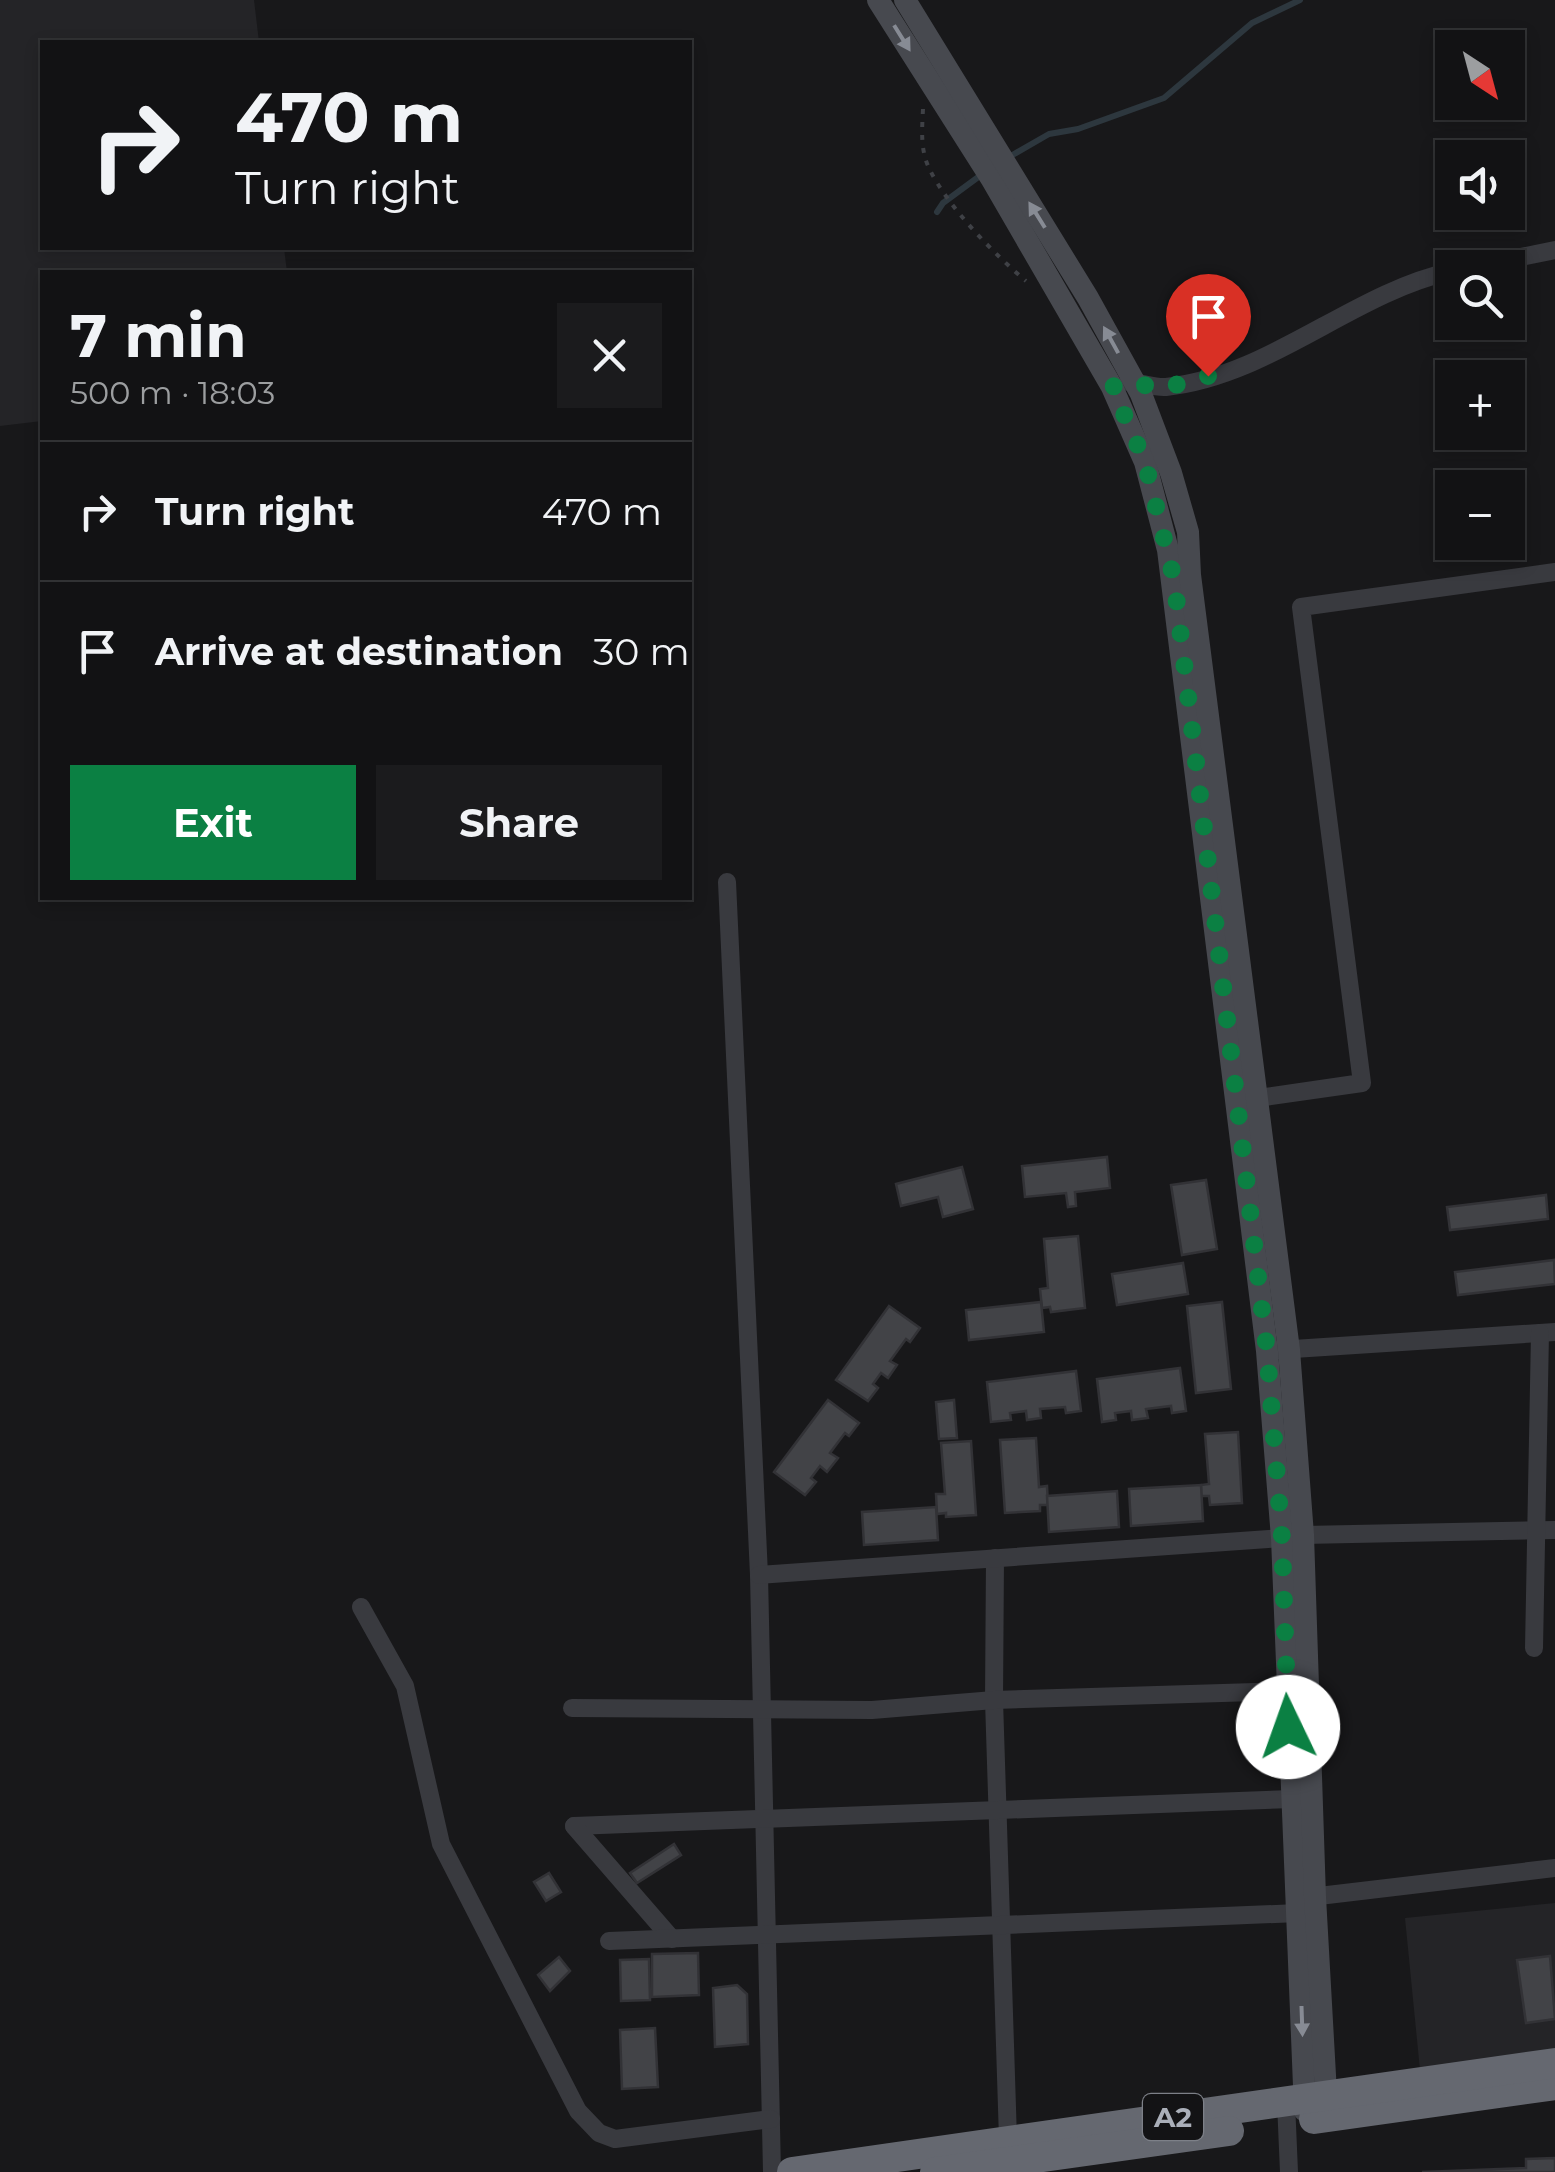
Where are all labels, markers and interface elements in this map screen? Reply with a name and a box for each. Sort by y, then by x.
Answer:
one-way arrow [892,24,910,52]
north arrow [1435,30,1525,120]
map controls [1435,30,1525,560]
text: 470 m [235,74,463,160]
icon: right [70,80,200,210]
button: sound [1435,140,1525,230]
text: Turn right [235,160,460,215]
one-way arrow [1029,201,1046,229]
button: search [1435,250,1525,340]
pin [1166,274,1251,377]
icon: arrive [1181,289,1236,344]
text: 7 min [70,299,247,372]
button: close [557,303,662,408]
one-way arrow [1103,325,1120,354]
button: + [1435,360,1525,450]
text: 500 m · 18:03 [70,373,275,412]
button: − [1435,470,1525,560]
icon: right [70,484,125,539]
text: Turn right [155,488,354,535]
text: 470 m [542,488,662,535]
icon: arrive [70,624,125,679]
text: Arrive at destination [155,628,563,675]
text: 30 m [593,628,690,675]
button: Exit [70,765,356,880]
button: Share [376,765,662,880]
position arrow [1236,1675,1340,1779]
one-way arrow [1294,2006,1310,2038]
road number: A2 [1143,2094,1203,2140]

